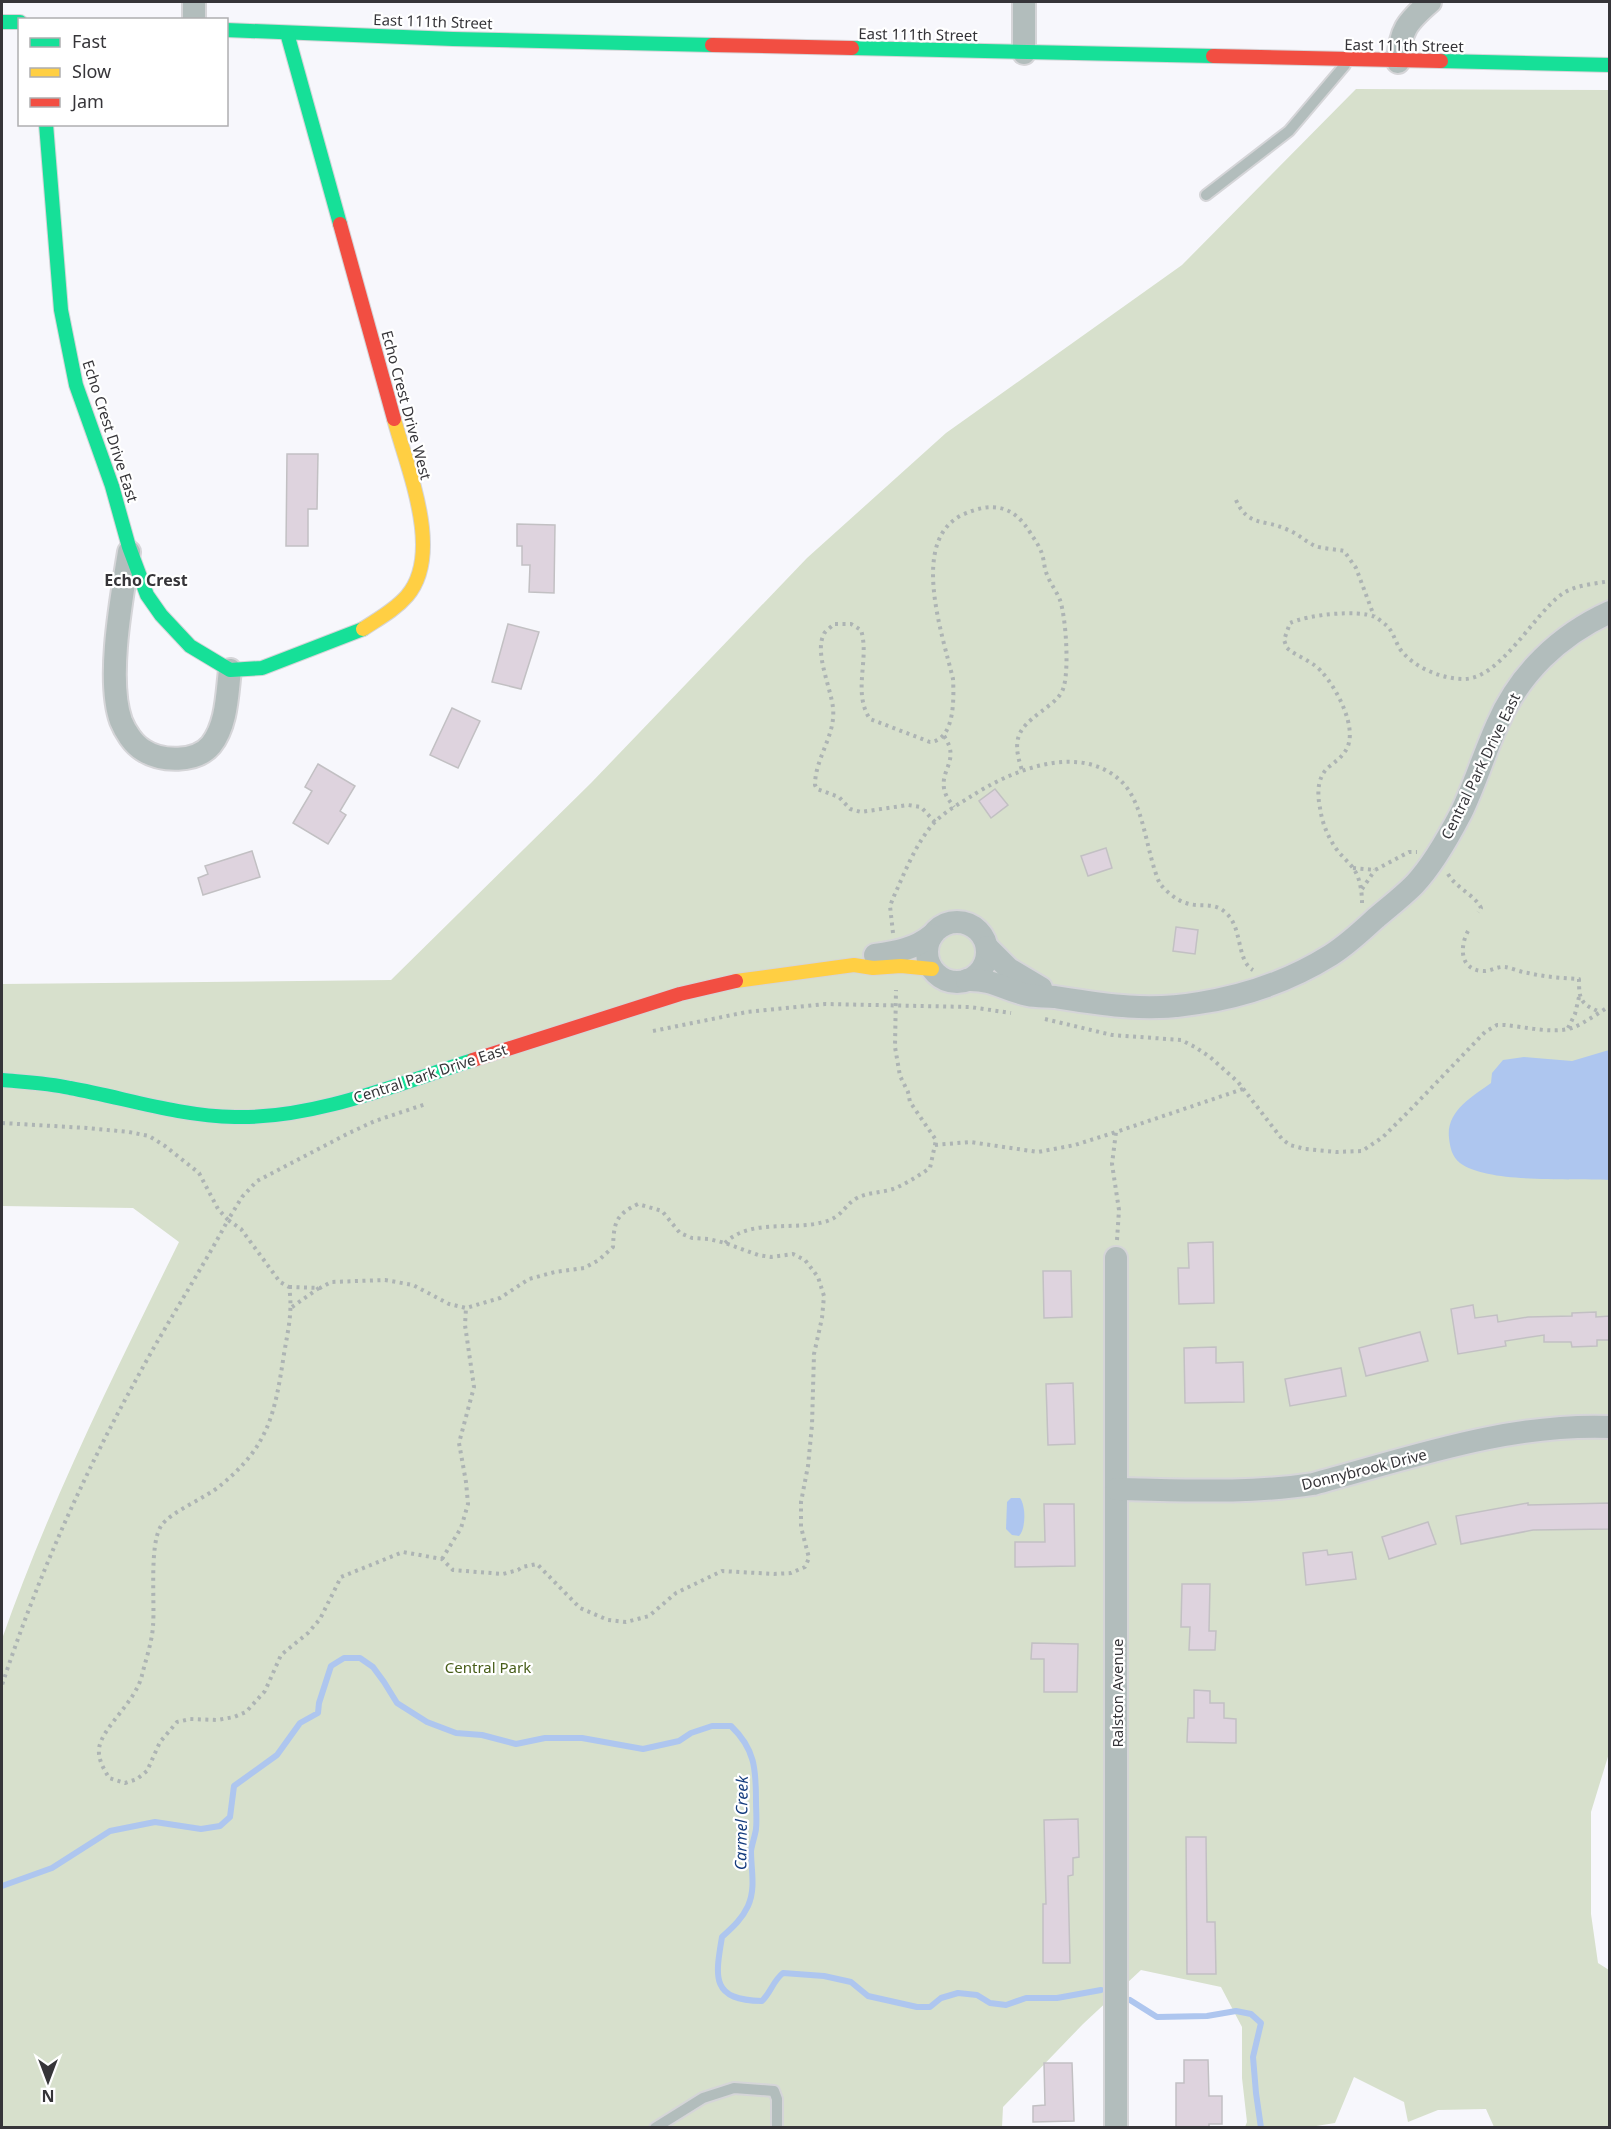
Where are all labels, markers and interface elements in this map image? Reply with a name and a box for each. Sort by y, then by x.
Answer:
street label: East 111th Street [373,9,494,33]
legend [18,18,228,126]
street label: East 111th Street [858,23,978,45]
text: Fast [72,29,107,53]
street label: East 111th Street [1344,34,1464,56]
text: Slow [72,59,111,83]
text: Jam [70,89,104,113]
street label: Echo Crest Drive West [377,328,437,482]
street label: Echo Crest Drive East [79,357,144,505]
district label: Echo Crest [104,569,188,591]
street label: Central Park Drive East [1436,689,1524,843]
street label: Central Park Drive East [351,1038,510,1107]
street label: Donnybrook Drive [1299,1444,1429,1494]
street label: Ralston Avenue [1107,1638,1127,1748]
park label: Central Park [445,1657,531,1677]
water label: Carmel Creek [729,1775,753,1870]
north arrow [18,2051,78,2111]
text: N [41,2085,55,2107]

